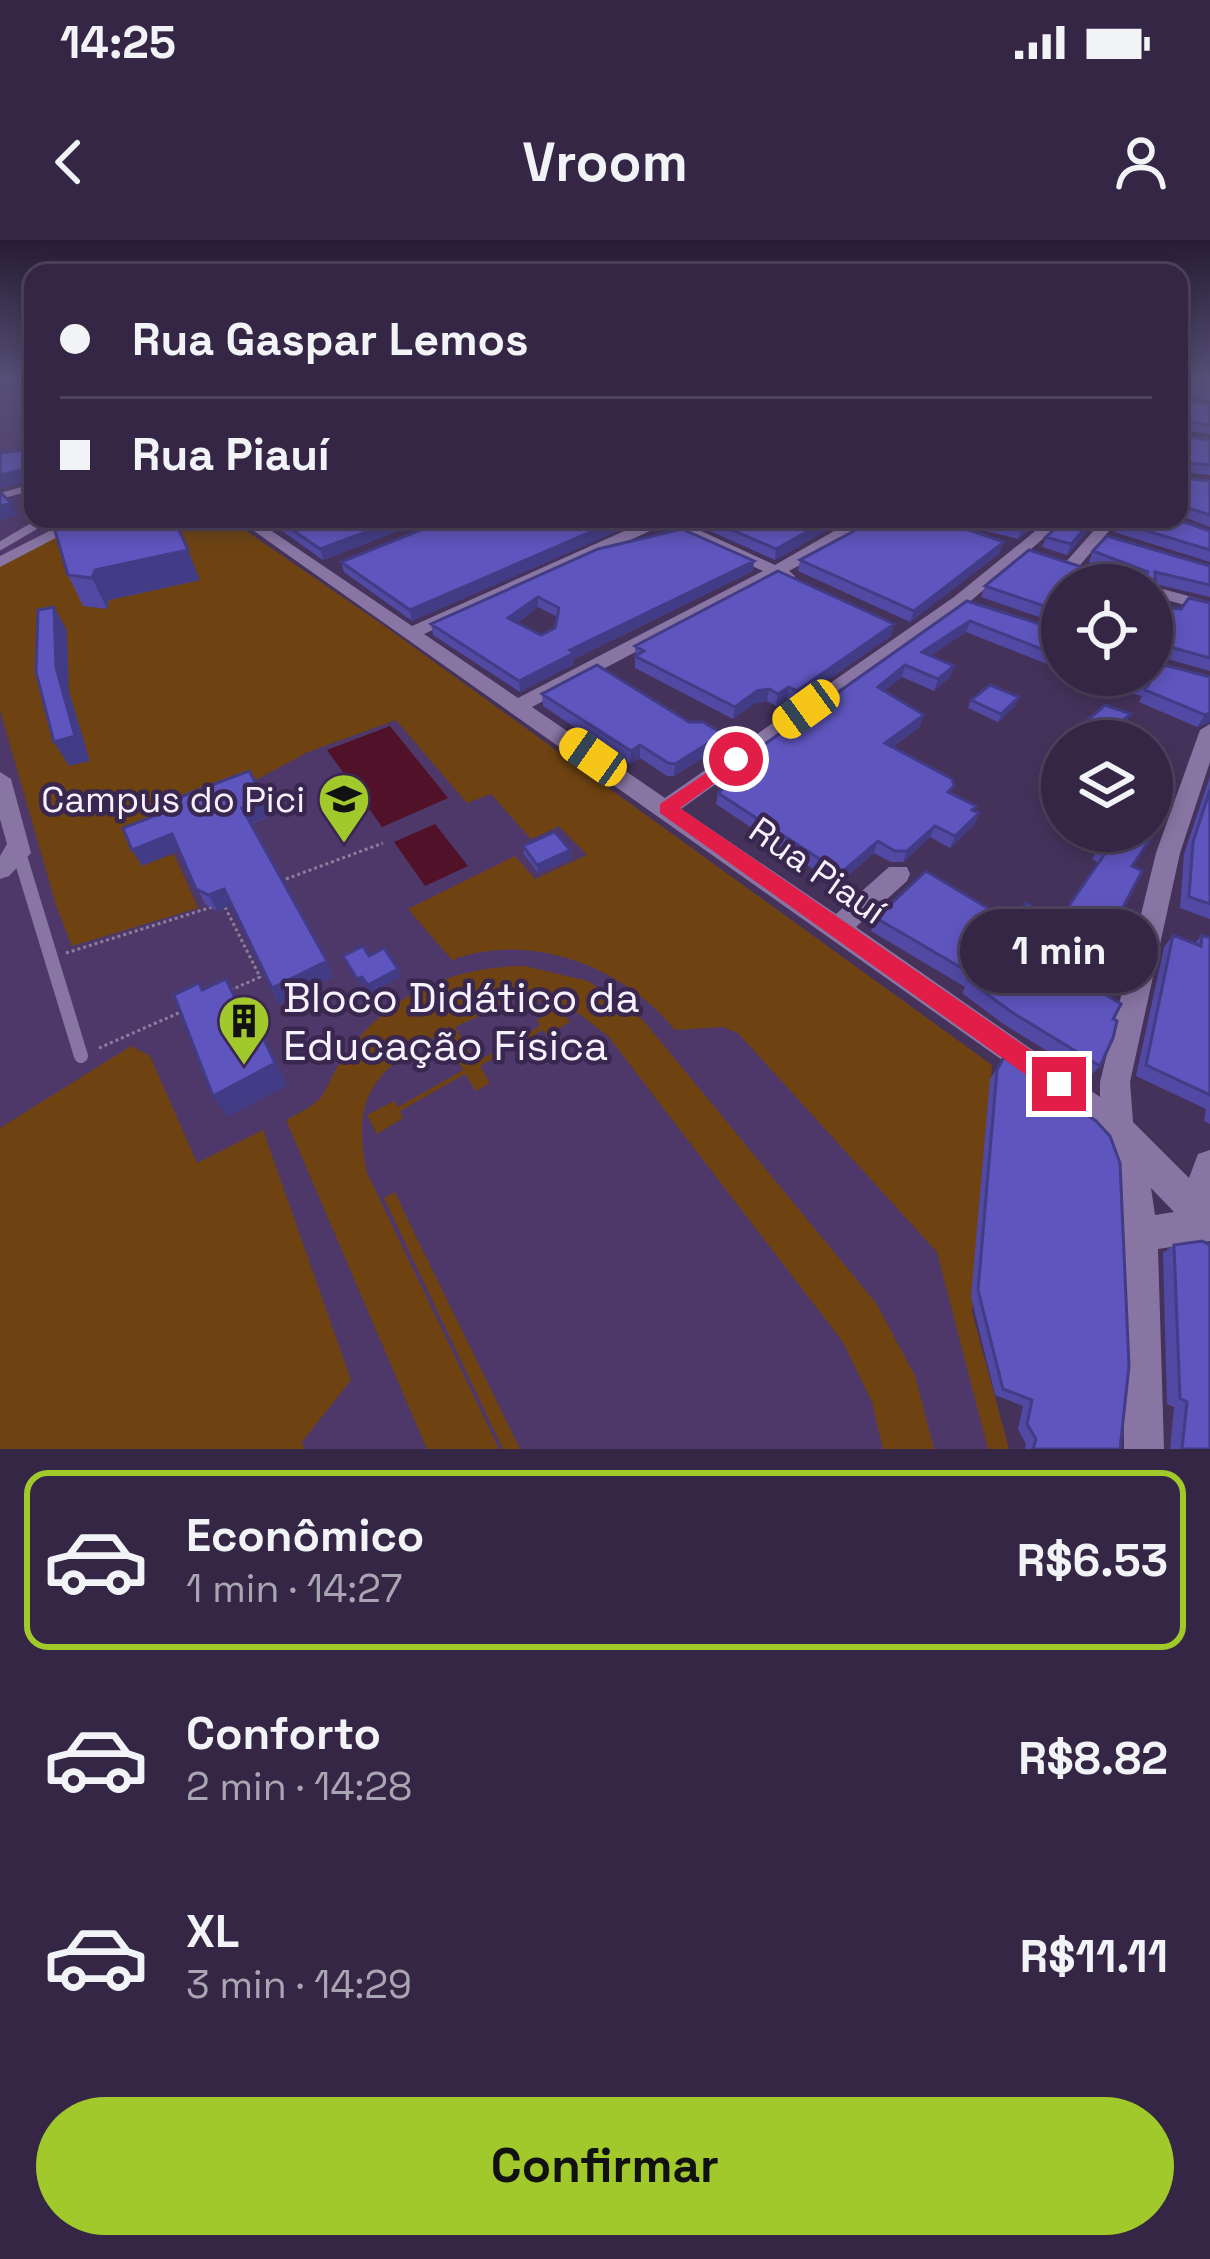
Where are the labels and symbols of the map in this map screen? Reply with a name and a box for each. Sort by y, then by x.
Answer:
car [766,673,846,745]
car [553,722,633,792]
route start [709,732,763,786]
school or university icon: Campus do Pici [316,771,372,845]
place label: Campus do Pici [41,777,305,823]
street label: Rua Piauí [740,807,895,935]
callout: 1 min [960,910,1158,994]
place label: Bloco Didático da Educação Física [283,971,640,1072]
building icon: Bloco Didático da Educação Física [216,993,272,1067]
route end [1032,1057,1086,1111]

